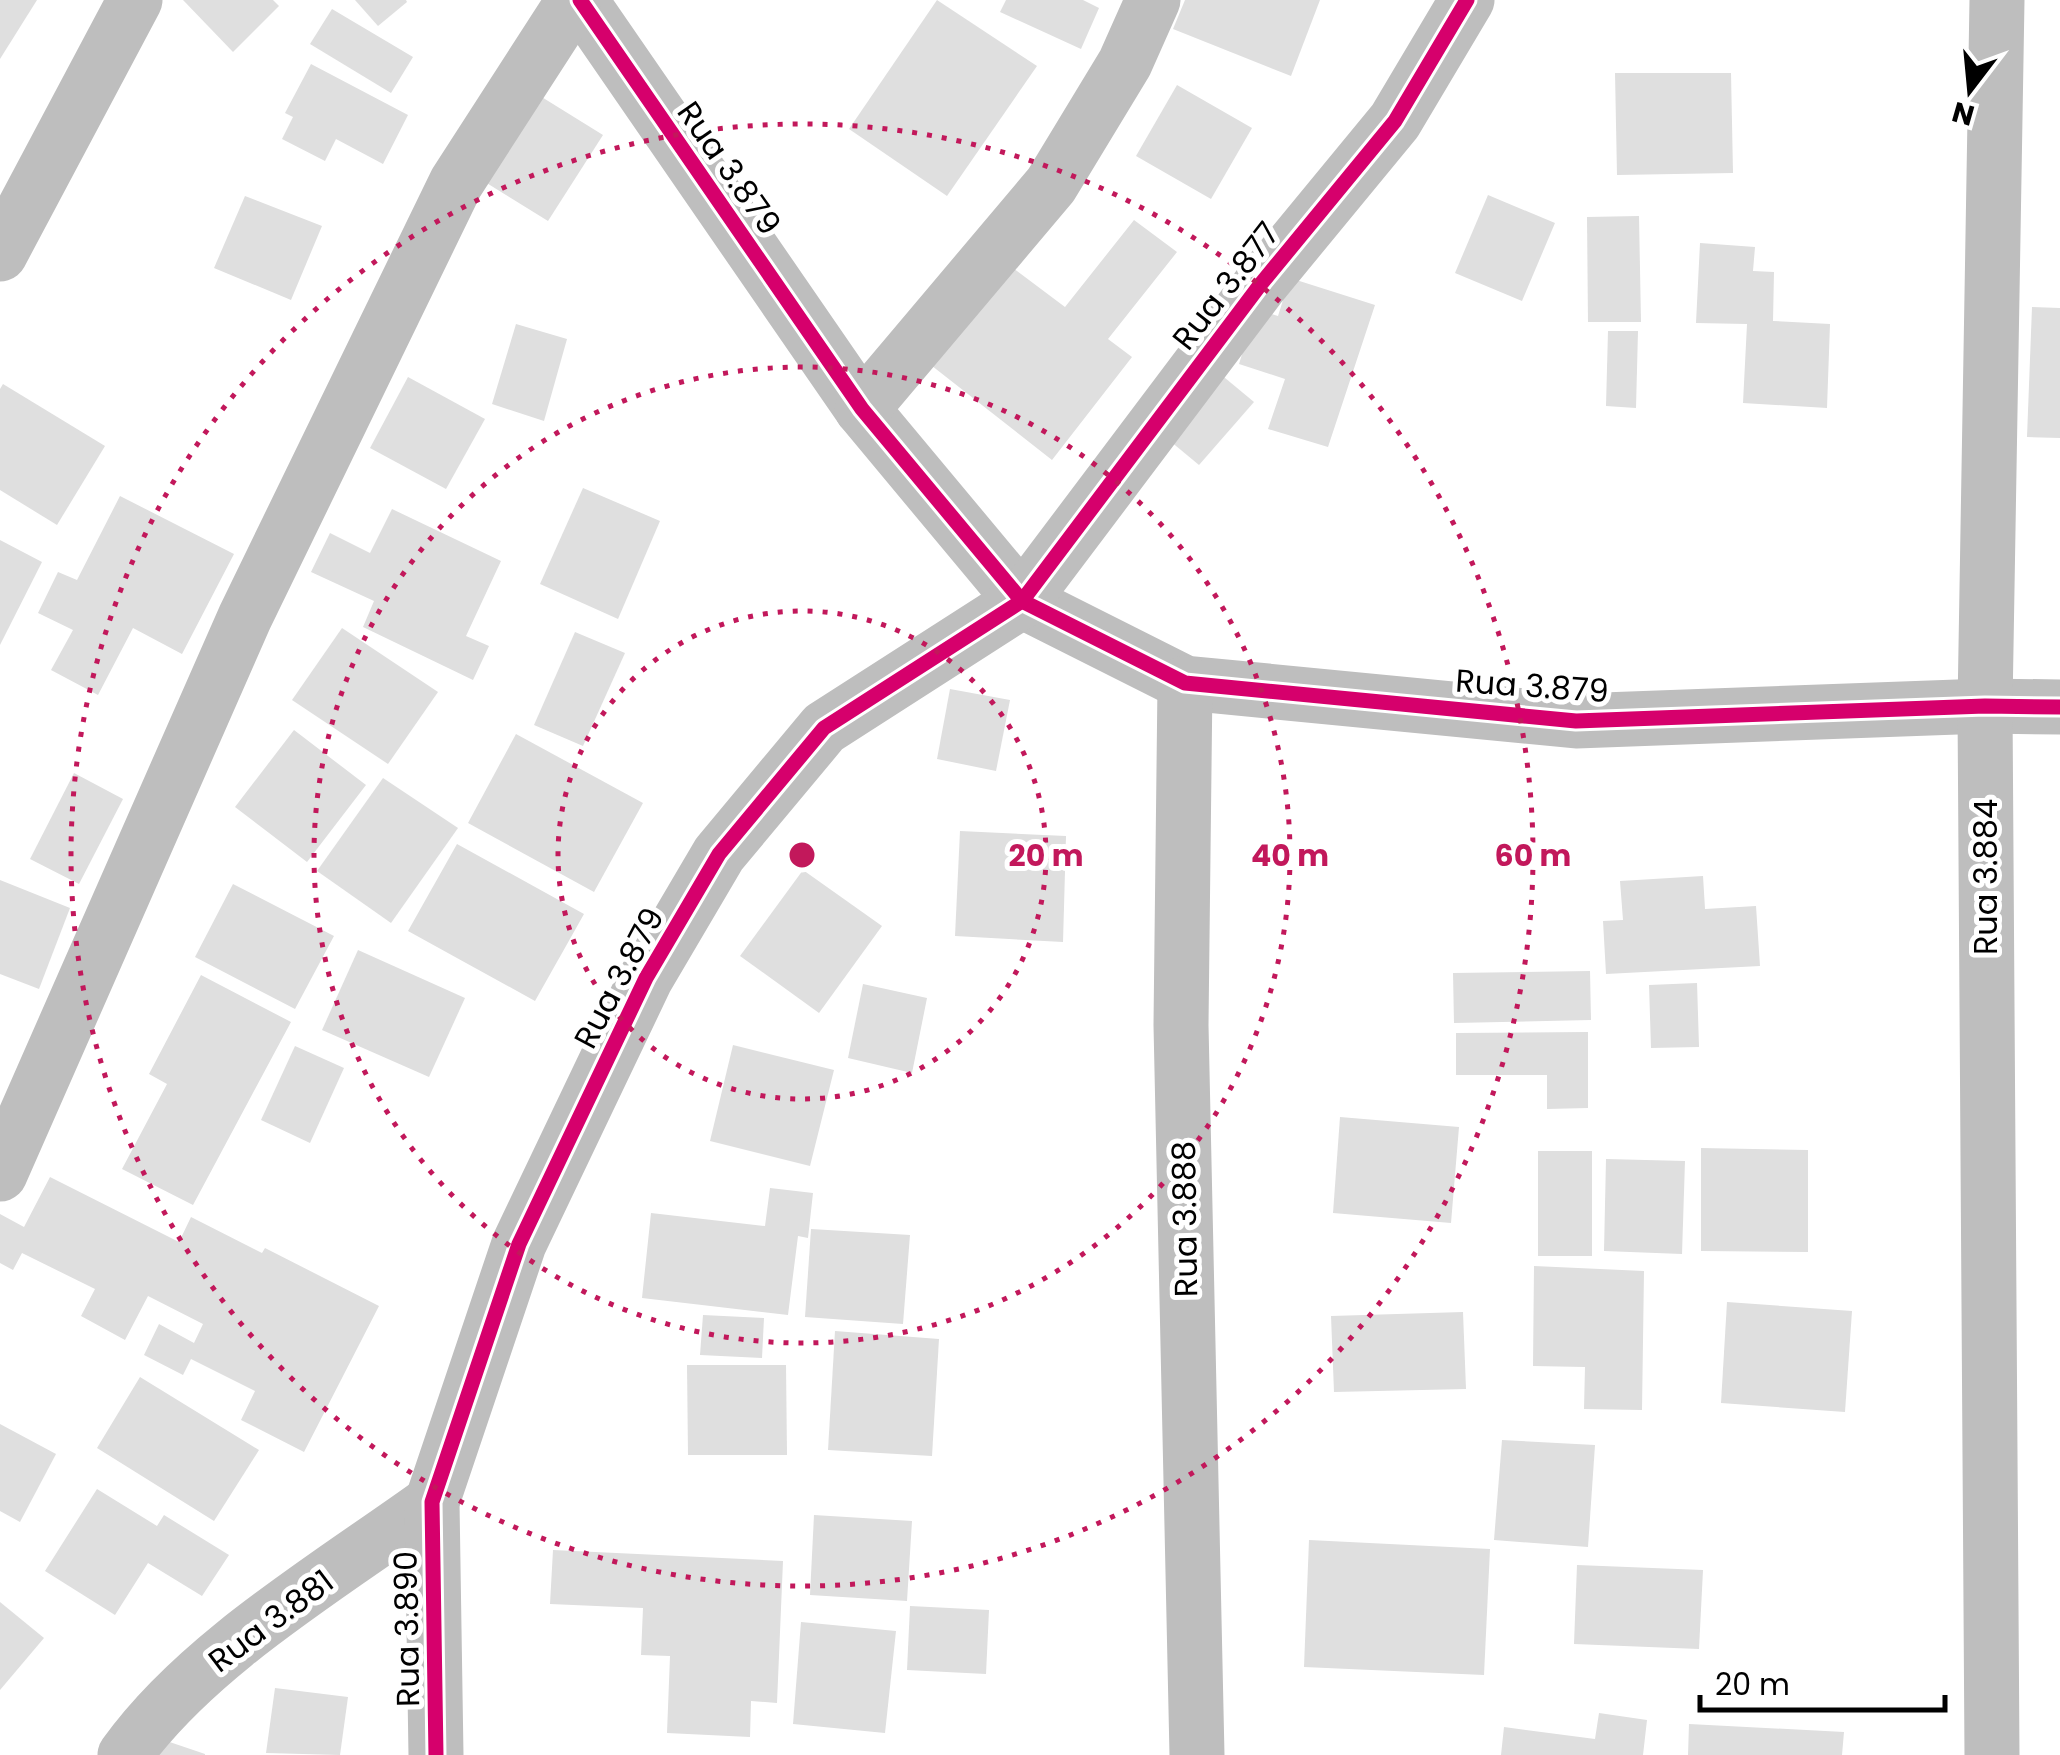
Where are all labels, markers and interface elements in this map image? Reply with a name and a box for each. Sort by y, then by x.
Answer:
north arrow [1920,40,2020,140]
street label: Rua 3.879 [667,92,792,243]
text: N [1948,92,1979,135]
street label: Rua 3.877 [1161,212,1290,359]
street label: Rua 3.879 [1454,658,1610,713]
street label: Rua 3.884 [1963,799,2008,955]
text: 20 m [1009,834,1083,877]
text: 40 m [1251,834,1329,877]
text: 60 m [1495,834,1571,877]
centre of rings [784,837,820,873]
street label: Rua 3.879 [563,899,674,1056]
street label: Rua 3.888 [1161,1140,1208,1298]
street label: Rua 3.890 [383,1551,430,1707]
street label: Rua 3.881 [199,1559,343,1683]
scale bar [1700,1650,1945,1712]
text: 20 m [1715,1663,1790,1706]

